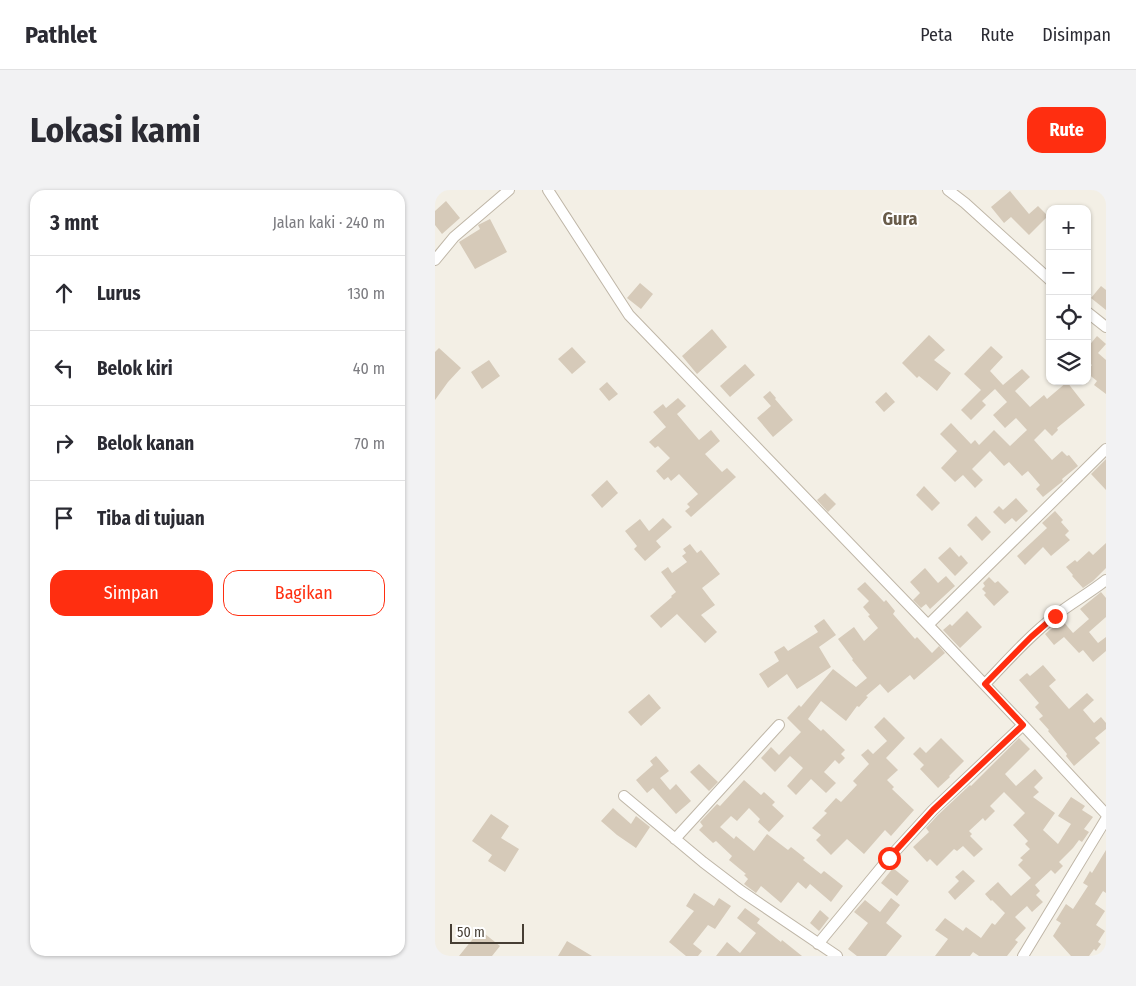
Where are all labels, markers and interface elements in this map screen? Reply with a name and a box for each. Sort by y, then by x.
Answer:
text: Pathlet [25,21,97,49]
text: Peta [920,24,952,46]
text: Rute [980,24,1014,46]
text: Disimpan [1042,24,1111,46]
button: Rute [1027,107,1106,153]
text: Lokasi kami [30,109,201,151]
map controls [1046,205,1091,385]
button: + [1046,205,1091,250]
district label: Gura [883,208,918,230]
text: 3 mnt [50,210,99,236]
text: Jalan kaki · 240 m [272,213,385,232]
button: − [1046,250,1091,295]
icon: ahead [50,279,78,307]
text: Lurus [97,282,141,305]
text: 130 m [347,284,385,303]
button: locate [1046,295,1091,340]
button: layers [1046,340,1091,385]
icon: left [50,354,78,382]
text: Belok kiri [97,357,173,380]
text: 40 m [353,359,385,378]
icon: right [50,429,78,457]
text: Belok kanan [97,432,194,455]
text: 70 m [354,434,385,453]
icon: arrive [50,504,78,532]
text: Tiba di tujuan [97,507,205,530]
button: Simpan [50,570,213,616]
button: Bagikan [223,570,385,616]
route end [1044,605,1067,628]
route start [878,847,901,870]
scale bar [450,921,524,944]
text: 50 m [457,924,485,941]

